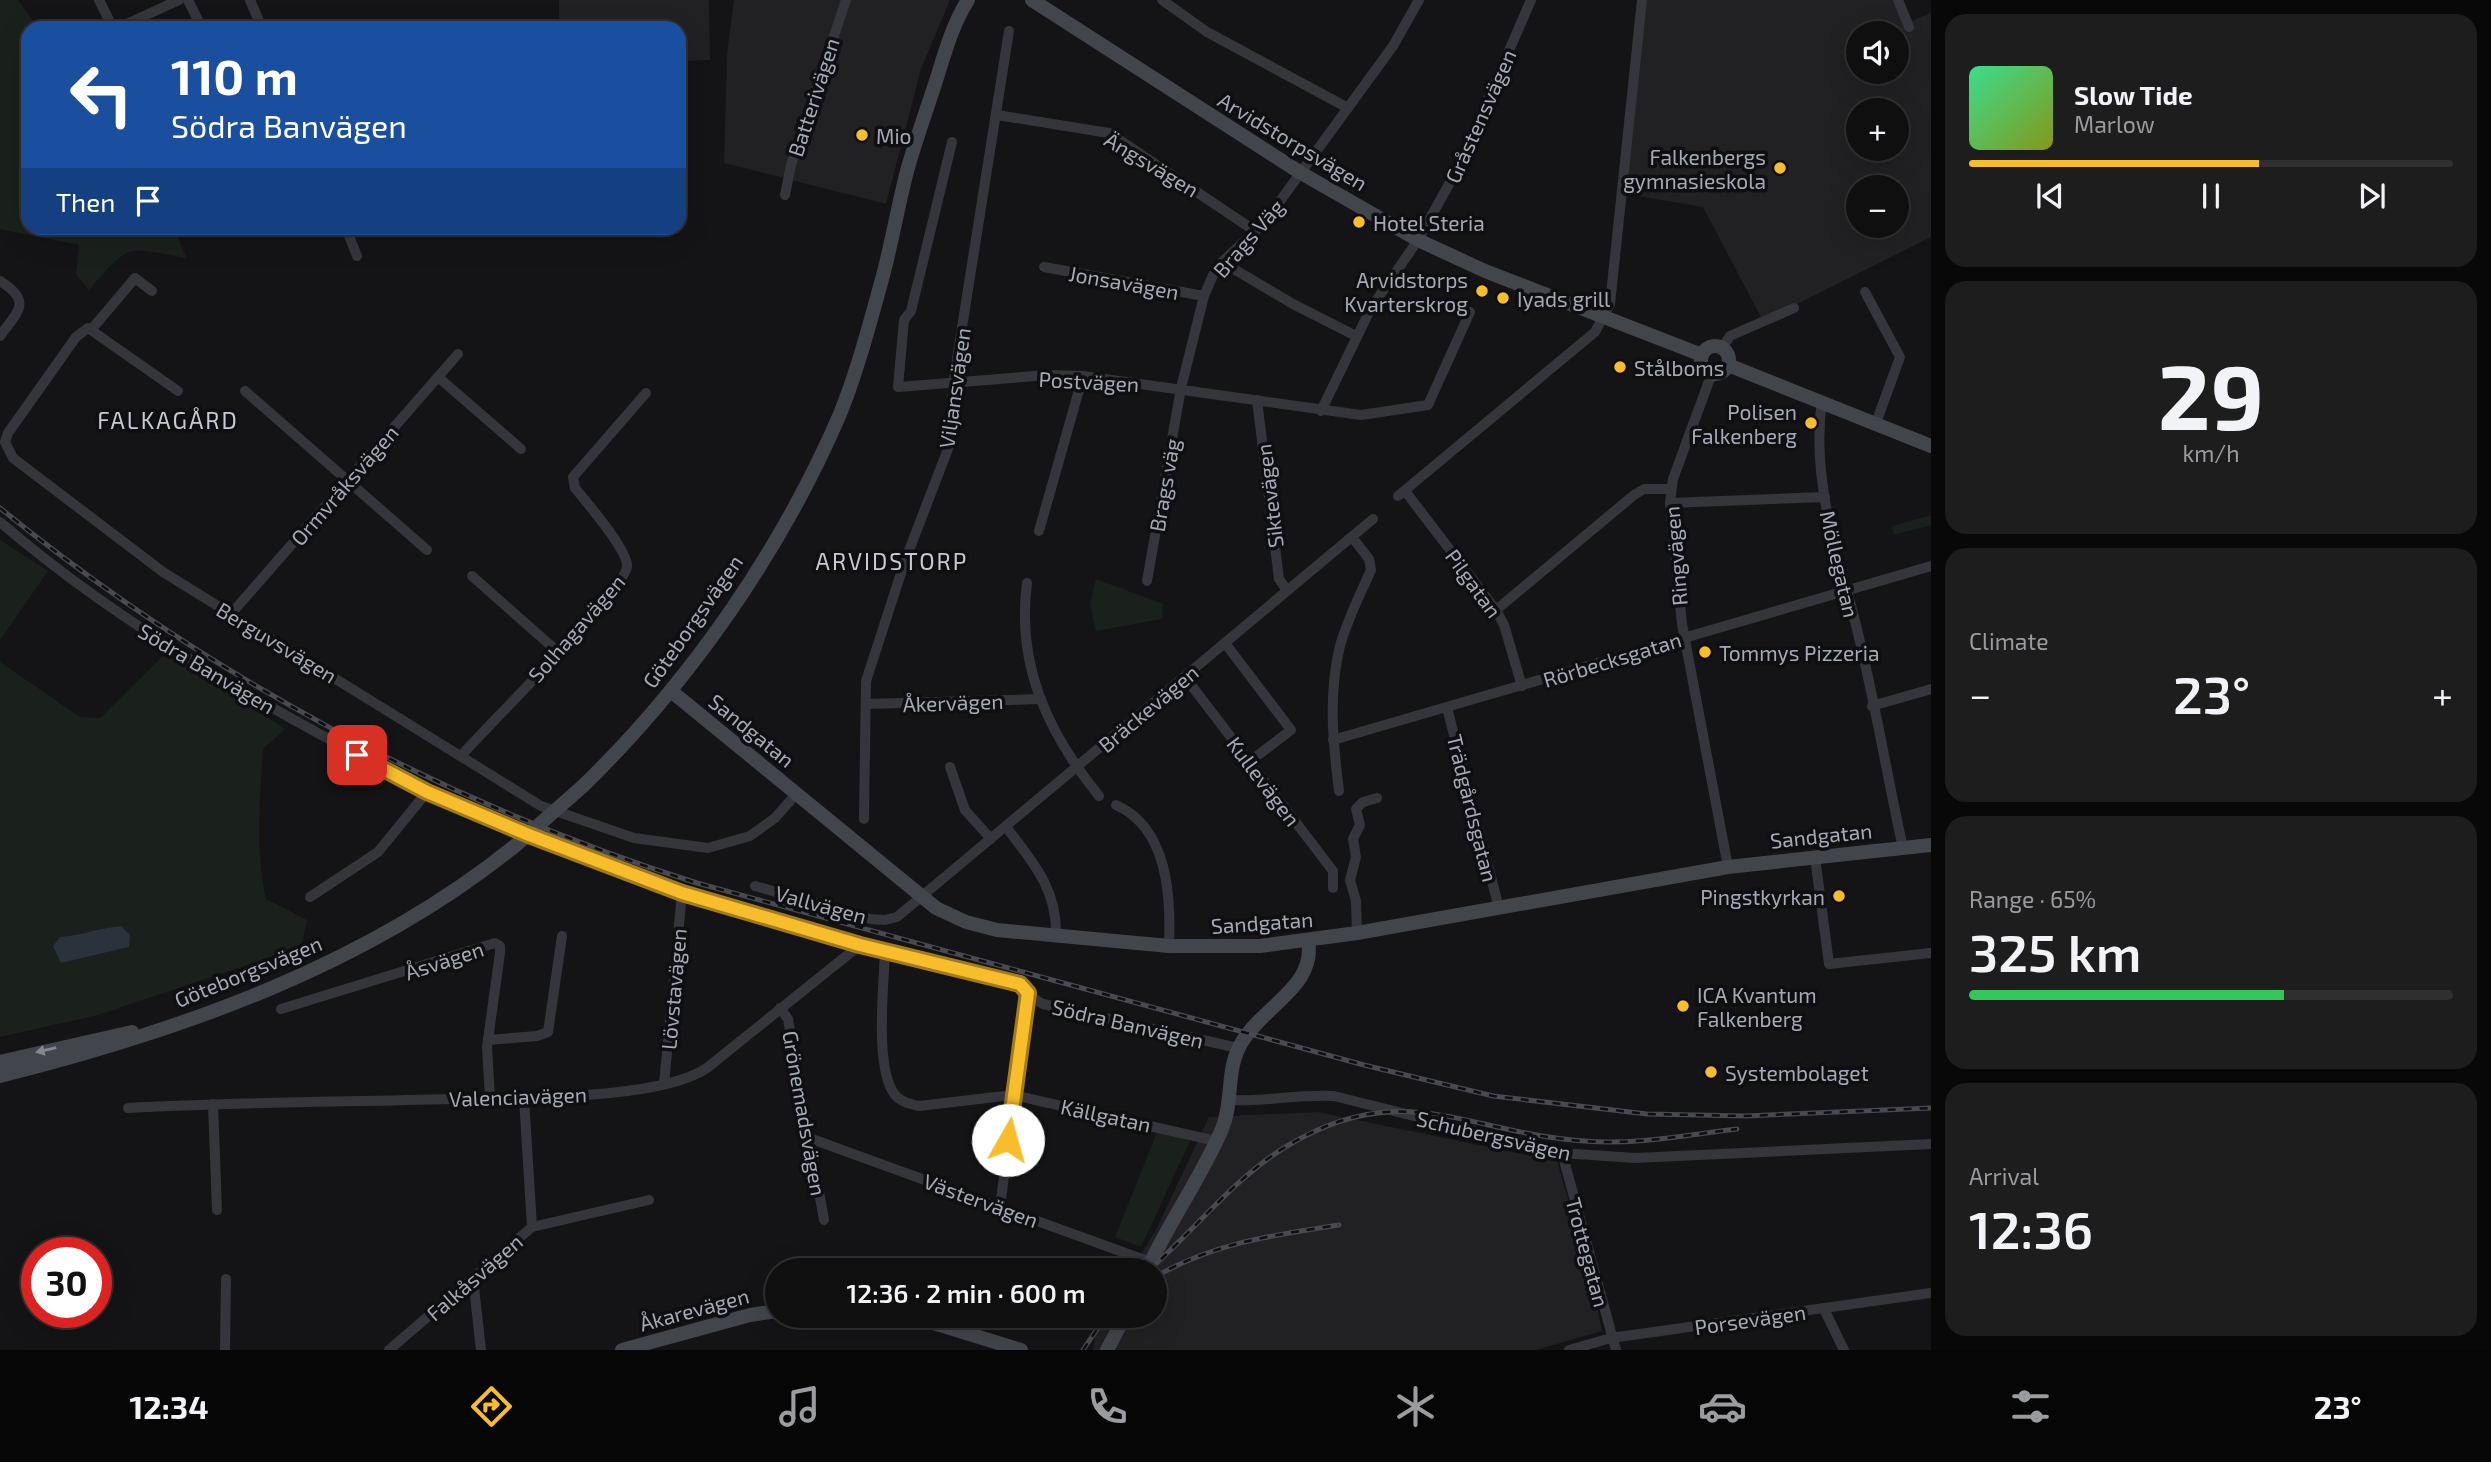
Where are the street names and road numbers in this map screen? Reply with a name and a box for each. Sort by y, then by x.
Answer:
street label: Batterivägen [782,35,844,159]
street label: Gråstensvägen [1439,45,1521,187]
street label: Arvidstorpsvägen [1214,87,1372,195]
street label: Ängsvägen [1100,126,1204,202]
street label: Brags Väg [1207,194,1289,282]
street label: Jonsavägen [1067,260,1181,304]
street label: Viljansvägen [933,326,976,450]
street label: Postvägen [1038,366,1140,396]
street label: Ormvråksvägen [285,420,403,550]
street label: Brags väg [1144,436,1185,533]
street label: Siktevägen [1250,443,1288,549]
street label: Ringvägen [1658,505,1692,607]
street label: Möllegatan [1816,508,1864,620]
street label: Pilgatan [1441,544,1507,622]
street label: Göteborgsvägen [637,550,747,692]
street label: Solhagavägen [522,569,630,687]
street label: Berguvsvägen [212,596,342,688]
street label: Södra Banvägen [134,617,280,719]
street label: Rörbecksgatan [1540,626,1684,692]
street label: Bräckevägen [1093,659,1203,757]
street label: Sandgatan [704,688,800,772]
street label: Åkervägen [902,688,1004,716]
street label: Kullevägen [1222,731,1306,831]
street label: Trädgårdsgatan [1443,732,1503,884]
street label: Sandgatan [1769,817,1873,853]
street label: Vallvägen [773,880,869,928]
street label: Sandgatan [1210,906,1314,938]
street label: Lövstavägen [655,927,691,1051]
street label: Göteborgsvägen [171,930,325,1012]
street label: Åsvägen [401,936,487,984]
street label: Södra Banvägen [1050,993,1206,1053]
street label: Grönemadsvägen [778,1029,832,1197]
street label: Valenciavägen [449,1081,587,1111]
street label: Källgatan [1059,1093,1153,1137]
street label: Schubergsvägen [1414,1105,1574,1165]
street label: Västervägen [920,1168,1042,1232]
street label: Trottegatan [1561,1194,1615,1310]
street label: Falkåsvägen [421,1228,527,1326]
street label: Åkarevägen [637,1282,751,1336]
street label: Porsevägen [1693,1299,1807,1339]

